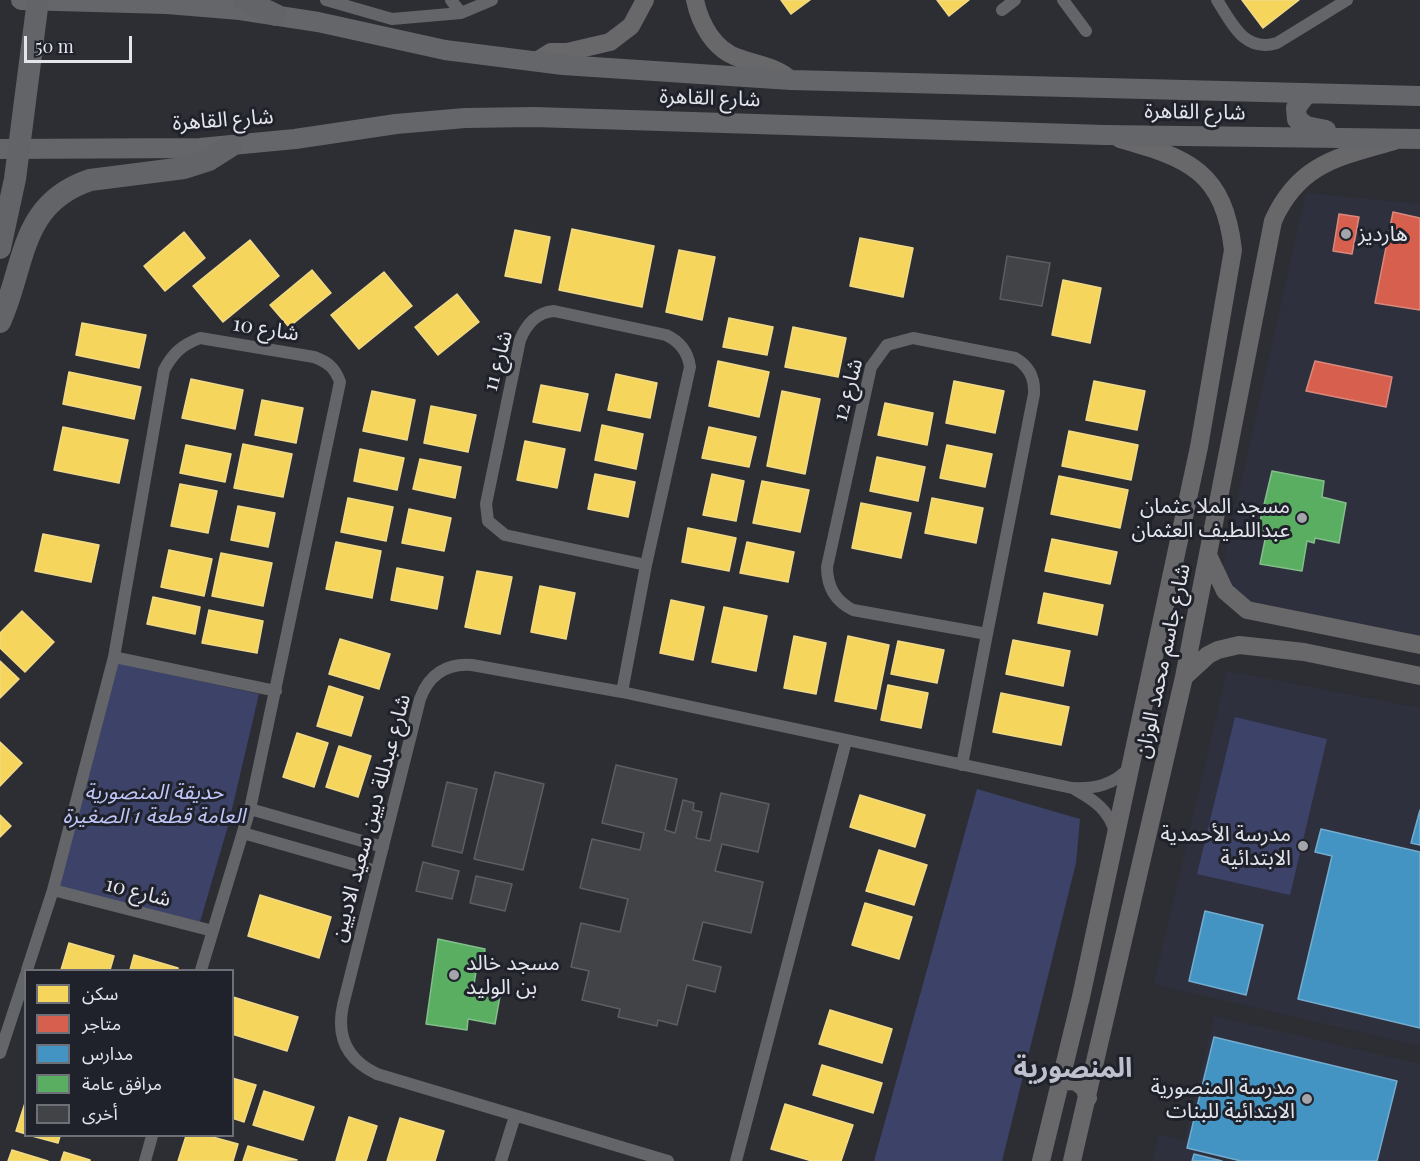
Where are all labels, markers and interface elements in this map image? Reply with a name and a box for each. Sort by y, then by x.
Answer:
scale bar [27,24,135,62]
text: 50 m [35,34,74,58]
street label: شارع القاهرة [659,84,761,112]
street label: شارع القاهرة [1144,99,1246,125]
street label: شارع القاهرة [172,104,274,136]
place label: هارديز [1358,221,1408,247]
marker: هارديز [1339,227,1353,241]
street label: شارع 10 [231,311,301,347]
street label: شارع 11 [478,328,518,394]
street label: شارع 12 [828,356,868,424]
place label: مسجد الملا عثمان عبداللطيف العثمان [1131,493,1290,543]
marker: مسجد الملا عثمان عبداللطيف العثمان [1295,511,1309,525]
street label: شارع جاسم محمد الوزان [1130,562,1196,760]
street label: شارع عبدللة ديين سعيد الاديين [326,691,416,945]
park label: حديقة المنصورية العامة قطعة 1 الصغيرة [63,779,245,829]
place label: مدرسة الأحمدية الابتدائية [1160,821,1291,871]
marker: مدرسة الأحمدية الابتدائية [1296,839,1310,853]
street label: شارع 10 [103,872,173,912]
place label: مسجد خالد بن الوليد [466,950,560,1000]
marker: مسجد خالد بن الوليد [447,968,461,982]
legend [24,969,234,1137]
text: سكن [82,981,118,1005]
text: متاجر [82,1011,121,1035]
text: مدارس [82,1041,133,1065]
district label: المنصورية [1014,1053,1132,1085]
text: مرافق عامة [82,1071,162,1095]
place label: مدرسة المنصورية الابتدائية للبنات [1151,1074,1295,1124]
marker: مدرسة المنصورية الابتدائية للبنات [1300,1092,1314,1106]
text: أخرى [82,1101,118,1125]

